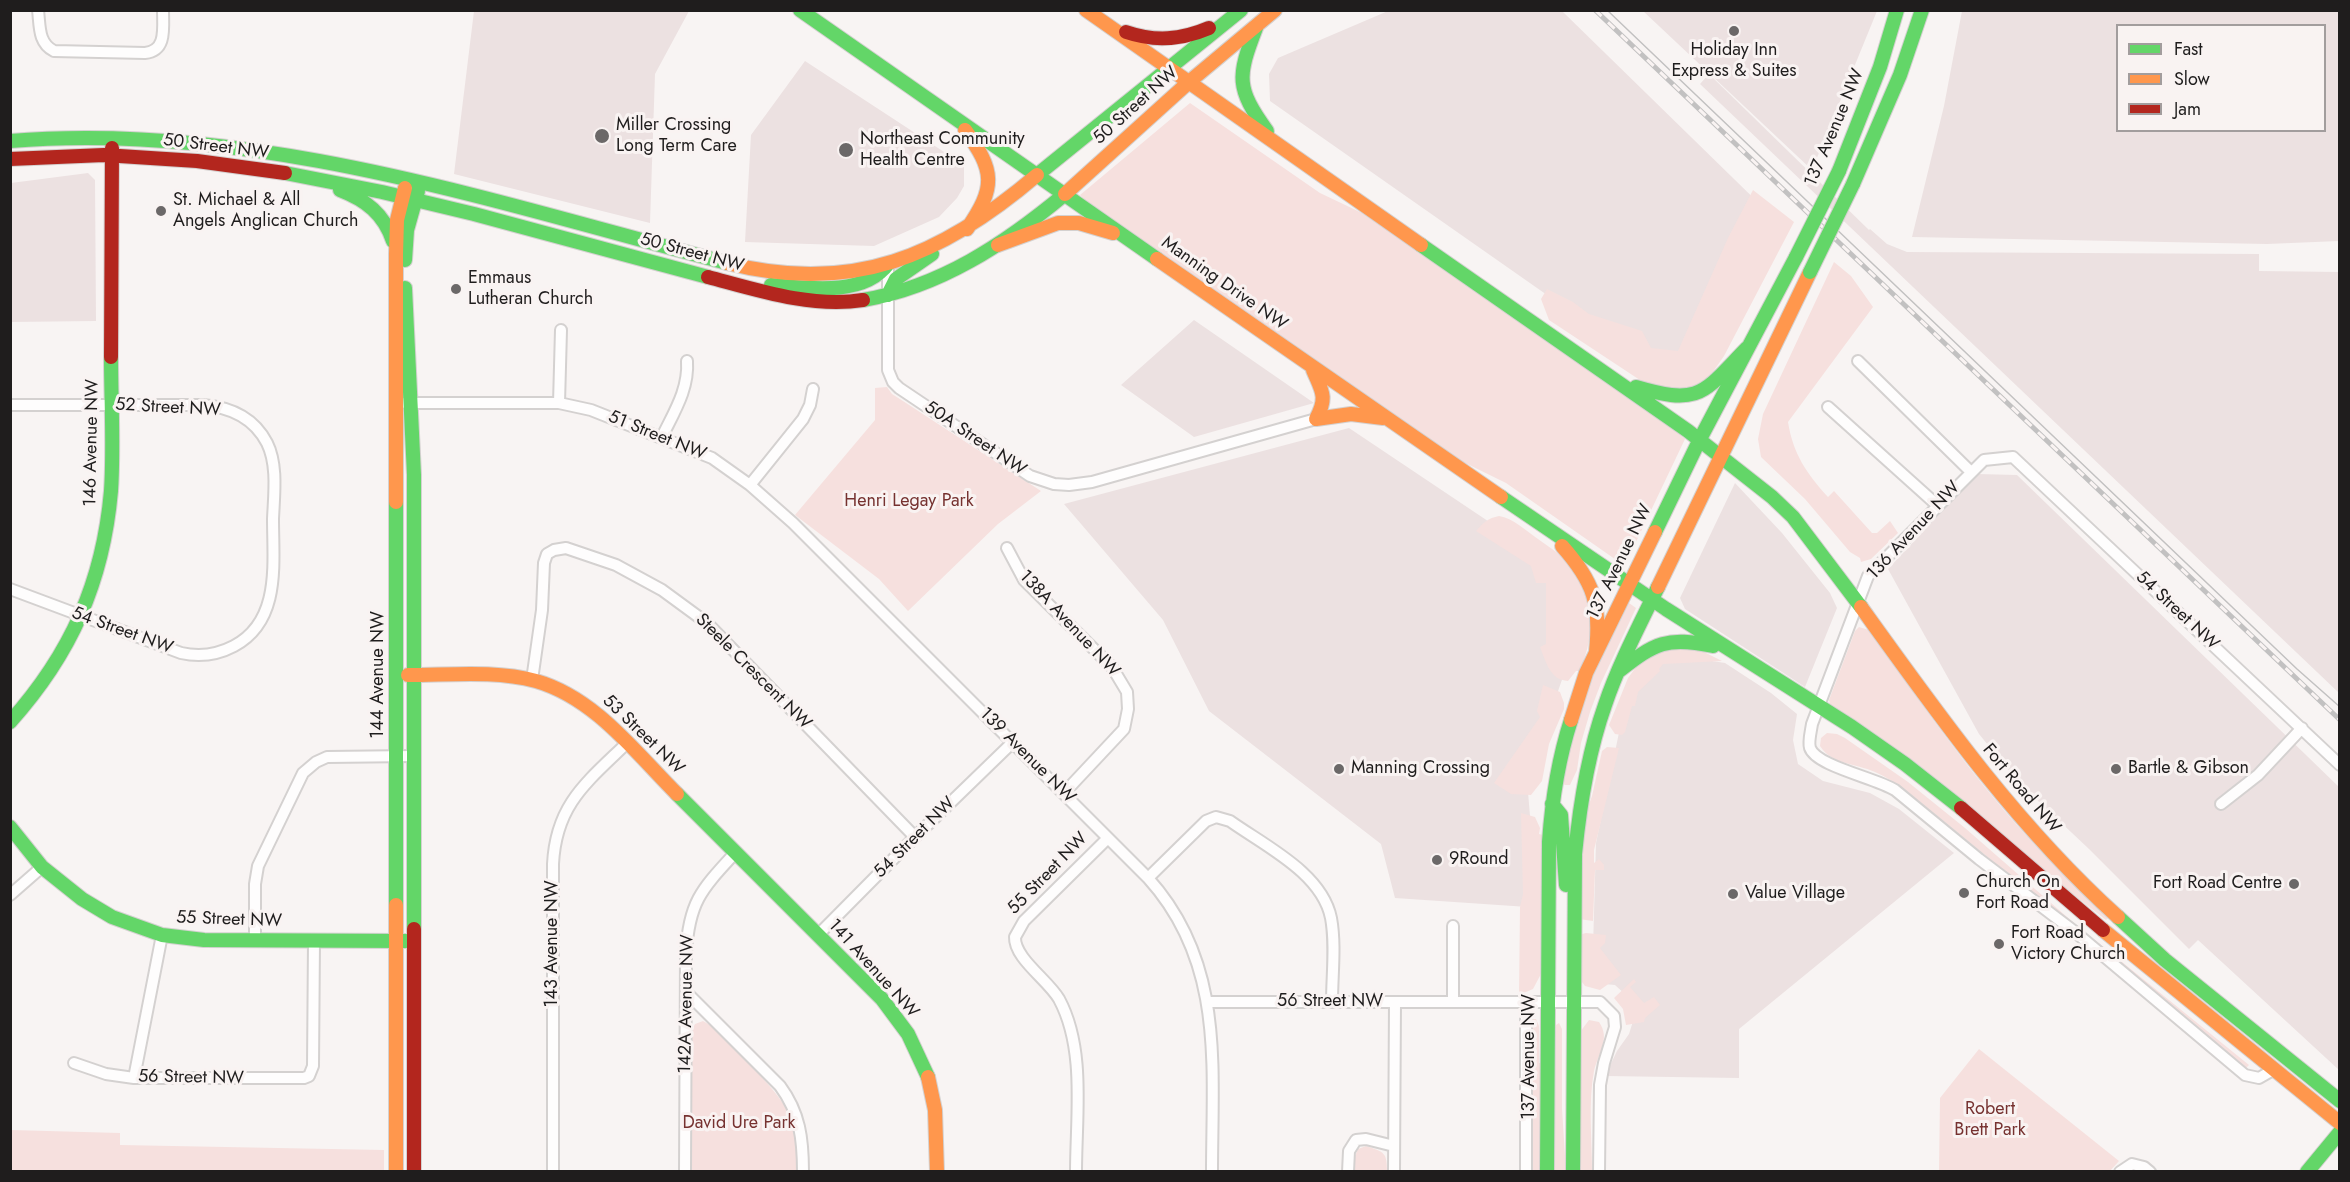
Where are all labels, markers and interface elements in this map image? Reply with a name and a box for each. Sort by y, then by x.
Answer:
marker: Holiday Inn Express & Suites [1727,24,1741,38]
legend [2116,24,2326,132]
text: Fast [2174,36,2203,62]
place label: Holiday Inn Express & Suites [1671,40,1797,82]
street label: 50 Street NW [1089,62,1183,150]
street label: 137 Avenue NW [1800,66,1870,190]
text: Slow [2174,66,2210,92]
text: Jam [2174,96,2201,122]
place label: Miller Crossing Long Term Care [616,115,737,158]
marker: Miller Crossing Long Term Care [593,127,611,145]
place label: Northeast Community Health Centre [860,129,1025,172]
street label: 50 Street NW [162,130,270,164]
marker: Northeast Community Health Centre [837,141,855,159]
place label: St. Michael & All Angels Anglican Church [173,190,358,232]
marker: St. Michael & All Angels Anglican Church [154,204,168,218]
street label: 50 Street NW [638,229,746,277]
street label: Manning Drive NW [1157,232,1291,336]
place label: Emmaus Lutheran Church [468,268,593,310]
marker: Emmaus Lutheran Church [449,282,463,296]
street label: 146 Avenue NW [80,379,104,507]
street label: 52 Street NW [115,394,221,422]
street label: 50A Street NW [920,397,1030,481]
street label: 51 Street NW [605,407,709,465]
street label: 136 Avenue NW [1863,477,1965,585]
park label: Henri Legay Park [844,491,974,513]
street label: 137 Avenue NW [1583,501,1657,623]
street label: 138A Avenue NW [1014,566,1124,682]
street label: 54 Street NW [2131,567,2223,655]
street label: 54 Street NW [68,603,176,659]
street label: Steele Crescent NW [691,610,815,734]
street label: 144 Avenue NW [368,611,390,739]
street label: 53 Street NW [598,691,688,779]
street label: 139 Avenue NW [974,703,1080,809]
street label: Fort Road NW [1977,740,2065,838]
place label: Manning Crossing [1351,758,1490,780]
place label: Bartle & Gibson [2128,758,2249,780]
marker: Manning Crossing [1332,762,1346,776]
marker: Bartle & Gibson [2109,762,2123,776]
street label: 54 Street NW [870,793,960,883]
street label: 55 Street NW [1003,828,1093,920]
place label: 9Round [1449,849,1508,871]
marker: 9Round [1430,853,1444,867]
place label: Church On Fort Road [1976,872,2060,914]
place label: Fort Road Centre [2153,873,2282,895]
marker: Fort Road Centre [2287,877,2301,891]
street label: 143 Avenue NW [542,880,564,1008]
place label: Value Village [1745,883,1845,905]
marker: Church On Fort Road [1957,886,1971,900]
marker: Value Village [1726,887,1740,901]
street label: 55 Street NW [176,907,282,933]
street label: 141 Avenue NW [823,915,923,1023]
place label: Fort Road Victory Church [2011,923,2126,966]
street label: 142A Avenue NW [675,934,699,1074]
marker: Fort Road Victory Church [1992,937,2006,951]
street label: 56 Street NW [1277,991,1383,1013]
street label: 137 Avenue NW [1519,994,1541,1120]
street label: 56 Street NW [138,1066,244,1090]
park label: Robert Brett Park [1954,1099,2026,1142]
park label: David Ure Park [683,1113,795,1135]

